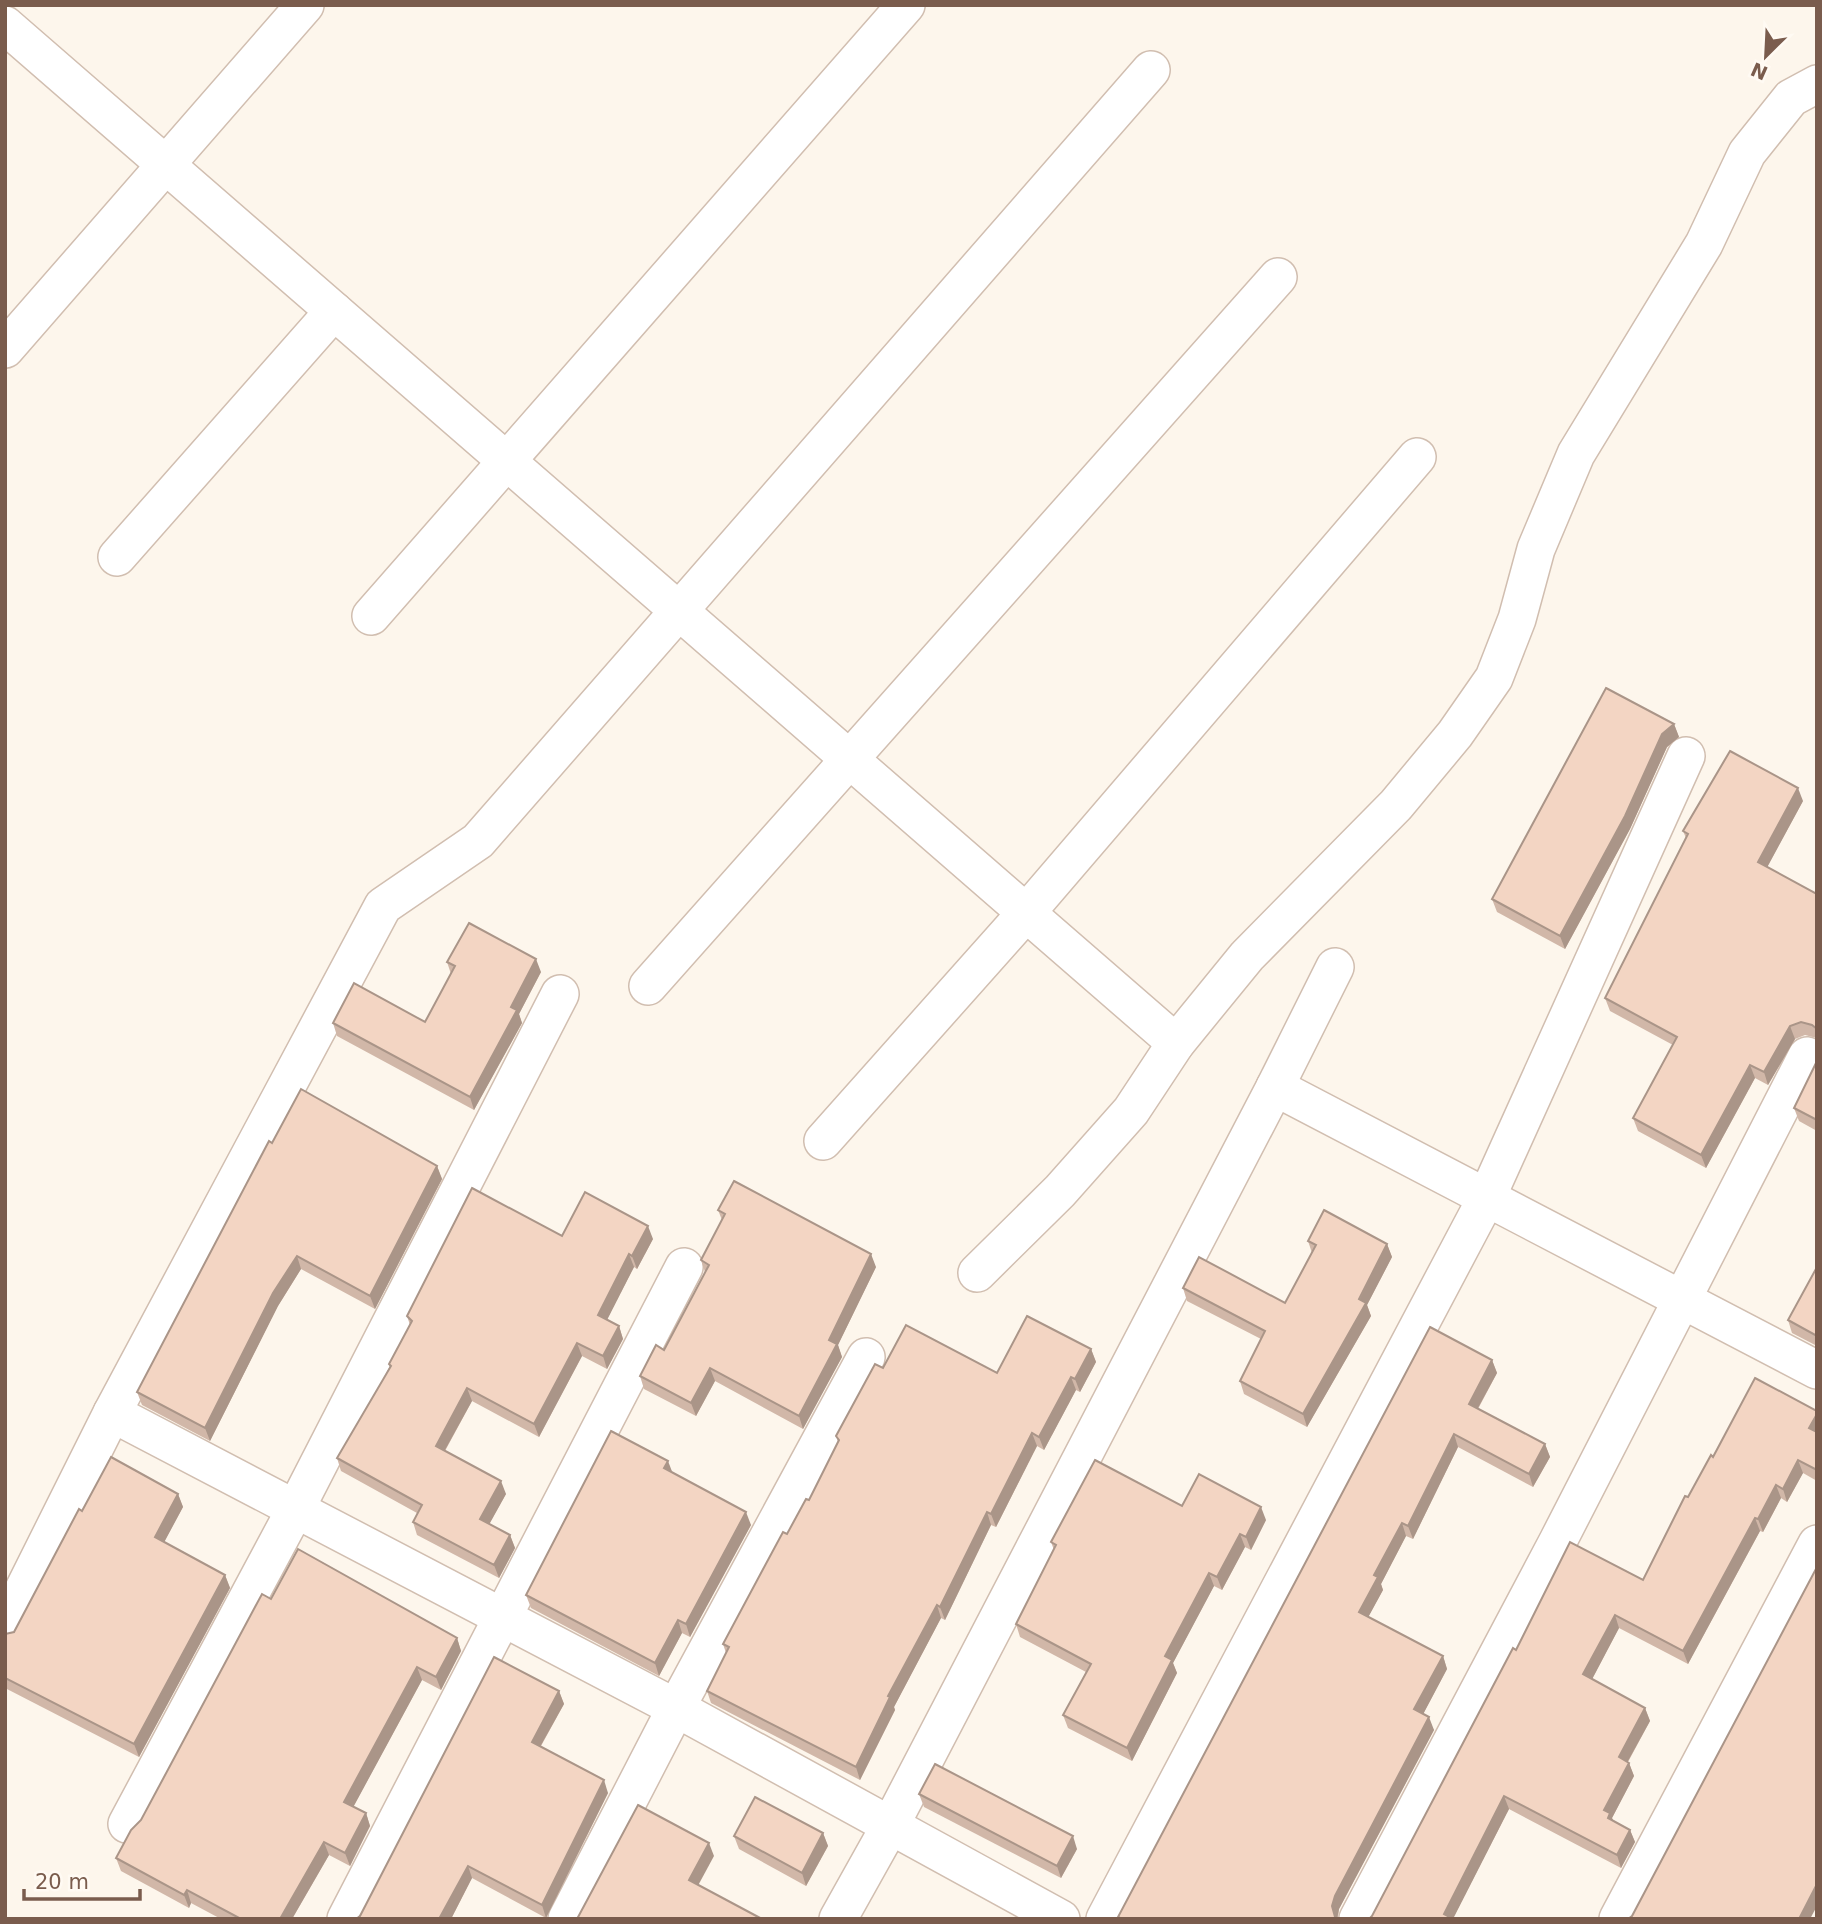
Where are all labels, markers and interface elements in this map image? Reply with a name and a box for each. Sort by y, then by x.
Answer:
north arrow [1731,21,1801,91]
text: N [1747,58,1771,85]
scale bar [24,1857,140,1901]
text: 20 m [35,1870,89,1894]

